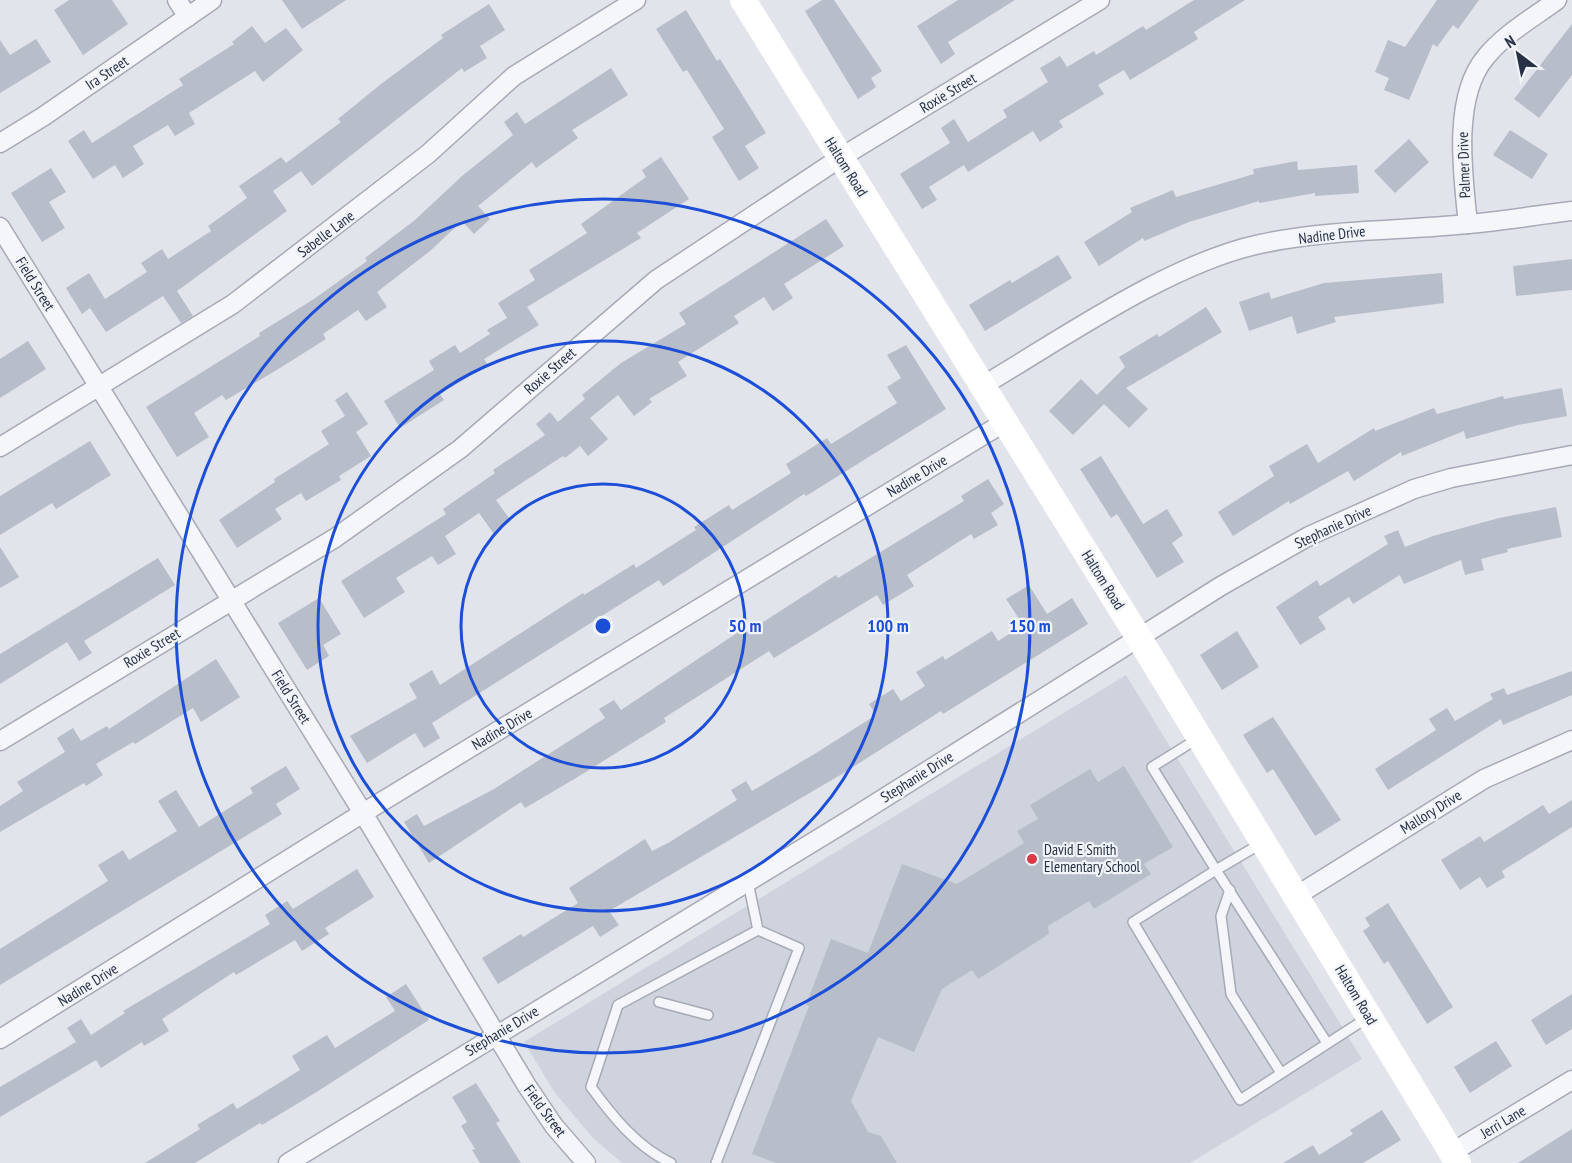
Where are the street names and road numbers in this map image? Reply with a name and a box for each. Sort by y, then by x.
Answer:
street label: Ira Street [82,51,132,94]
street label: Roxie Street [916,68,979,117]
street label: Palmer Drive [1453,132,1474,199]
street label: Haltom Road [821,133,872,200]
street label: Sabelle Lane [294,206,358,261]
street label: Nadine Drive [1298,221,1366,248]
street label: Field Street [12,253,59,314]
street label: Roxie Street [520,343,580,398]
street label: Nadine Drive [883,450,950,501]
street label: Stephanie Drive [1292,501,1374,553]
street label: Haltom Road [1078,546,1129,613]
street label: Roxie Street [120,623,183,672]
street label: Field Street [268,666,315,727]
street label: Nadine Drive [468,703,535,754]
street label: Stephanie Drive [877,747,957,806]
street label: Mallory Drive [1397,785,1465,838]
street label: Nadine Drive [54,959,121,1010]
street label: Haltom Road [1331,961,1382,1028]
street label: Stephanie Drive [462,1001,542,1060]
street label: Field Street [520,1081,571,1141]
street label: Jerri Lane [1476,1101,1529,1143]

